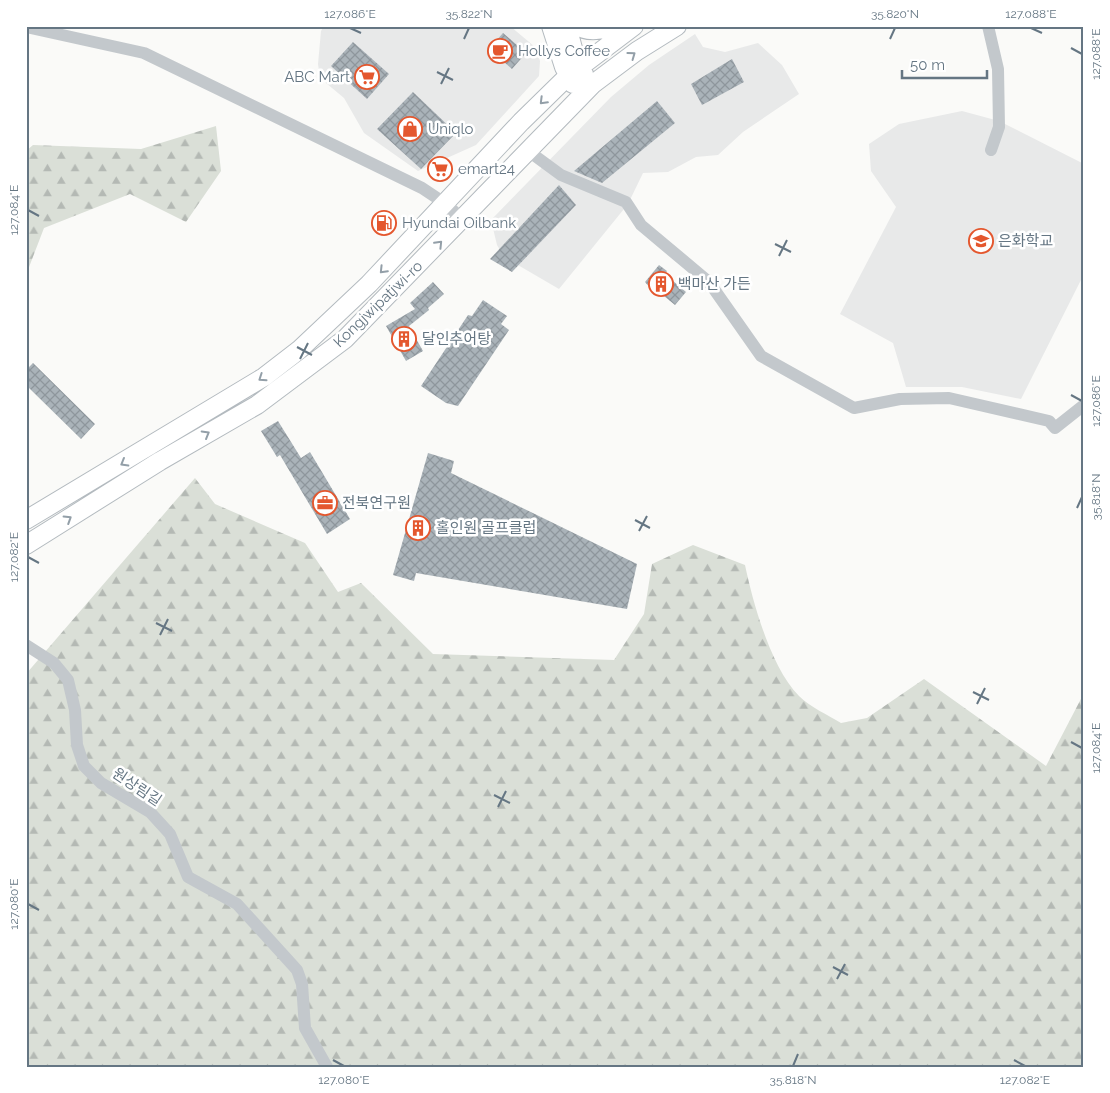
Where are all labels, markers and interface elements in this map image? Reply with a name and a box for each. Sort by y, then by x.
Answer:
text: 127.086°E [324,7,376,21]
text: 35.822°N [445,7,493,21]
text: 35.820°N [871,7,919,21]
text: 127.088°E [1005,7,1057,21]
text: 127.088°E [1089,28,1103,80]
cafe icon: Hollys Coffee [487,38,513,64]
place label: Hollys Coffee [518,42,610,60]
scale bar [902,48,988,80]
one-way arrow [626,52,636,61]
text: 50 m [910,56,945,74]
supermarket icon: ABC Mart [354,64,380,90]
place label: ABC Mart [284,68,350,86]
one-way arrow [539,95,548,104]
shop icon: Uniqlo [397,116,423,142]
place label: Uniqlo [428,120,474,138]
supermarket icon: emart24 [427,156,453,182]
place label: emart24 [458,160,515,178]
text: 127.084°E [7,185,21,235]
fuel station icon: Hyundai Oilbank [371,210,397,236]
place label: Hyundai Oilbank [402,214,516,232]
school or university icon: 은화학교 [968,228,994,254]
place label: 은화학교 [998,232,1053,250]
one-way arrow [433,240,442,249]
street label: Kongjwipatjwi-ro [330,257,426,351]
one-way arrow [380,264,389,273]
building icon: 백마산 가든 [648,271,674,297]
place label: 백마산 가든 [678,275,751,293]
building icon: 달인추어탕 [391,326,417,352]
place label: 달인추어탕 [422,330,491,348]
one-way arrow [259,372,268,381]
text: 127.086°E [1089,375,1103,427]
one-way arrow [201,431,210,441]
one-way arrow [120,457,129,467]
text: 35.818°N [1089,473,1103,521]
office icon: 전북연구원 [312,490,338,516]
place label: 전북연구원 [342,494,411,512]
building icon: 홀인원 골프클럽 [405,515,431,541]
one-way arrow [62,516,71,525]
place label: 홀인원 골프클럽 [436,519,536,537]
text: 127.082°E [7,532,21,582]
text: 127.084°E [1089,723,1103,773]
street label: 원상림길 [109,764,165,810]
text: 127.080°E [7,878,21,930]
text: 127.080°E [318,1073,370,1087]
text: 35.818°N [769,1073,817,1087]
text: 127.082°E [1000,1073,1050,1087]

